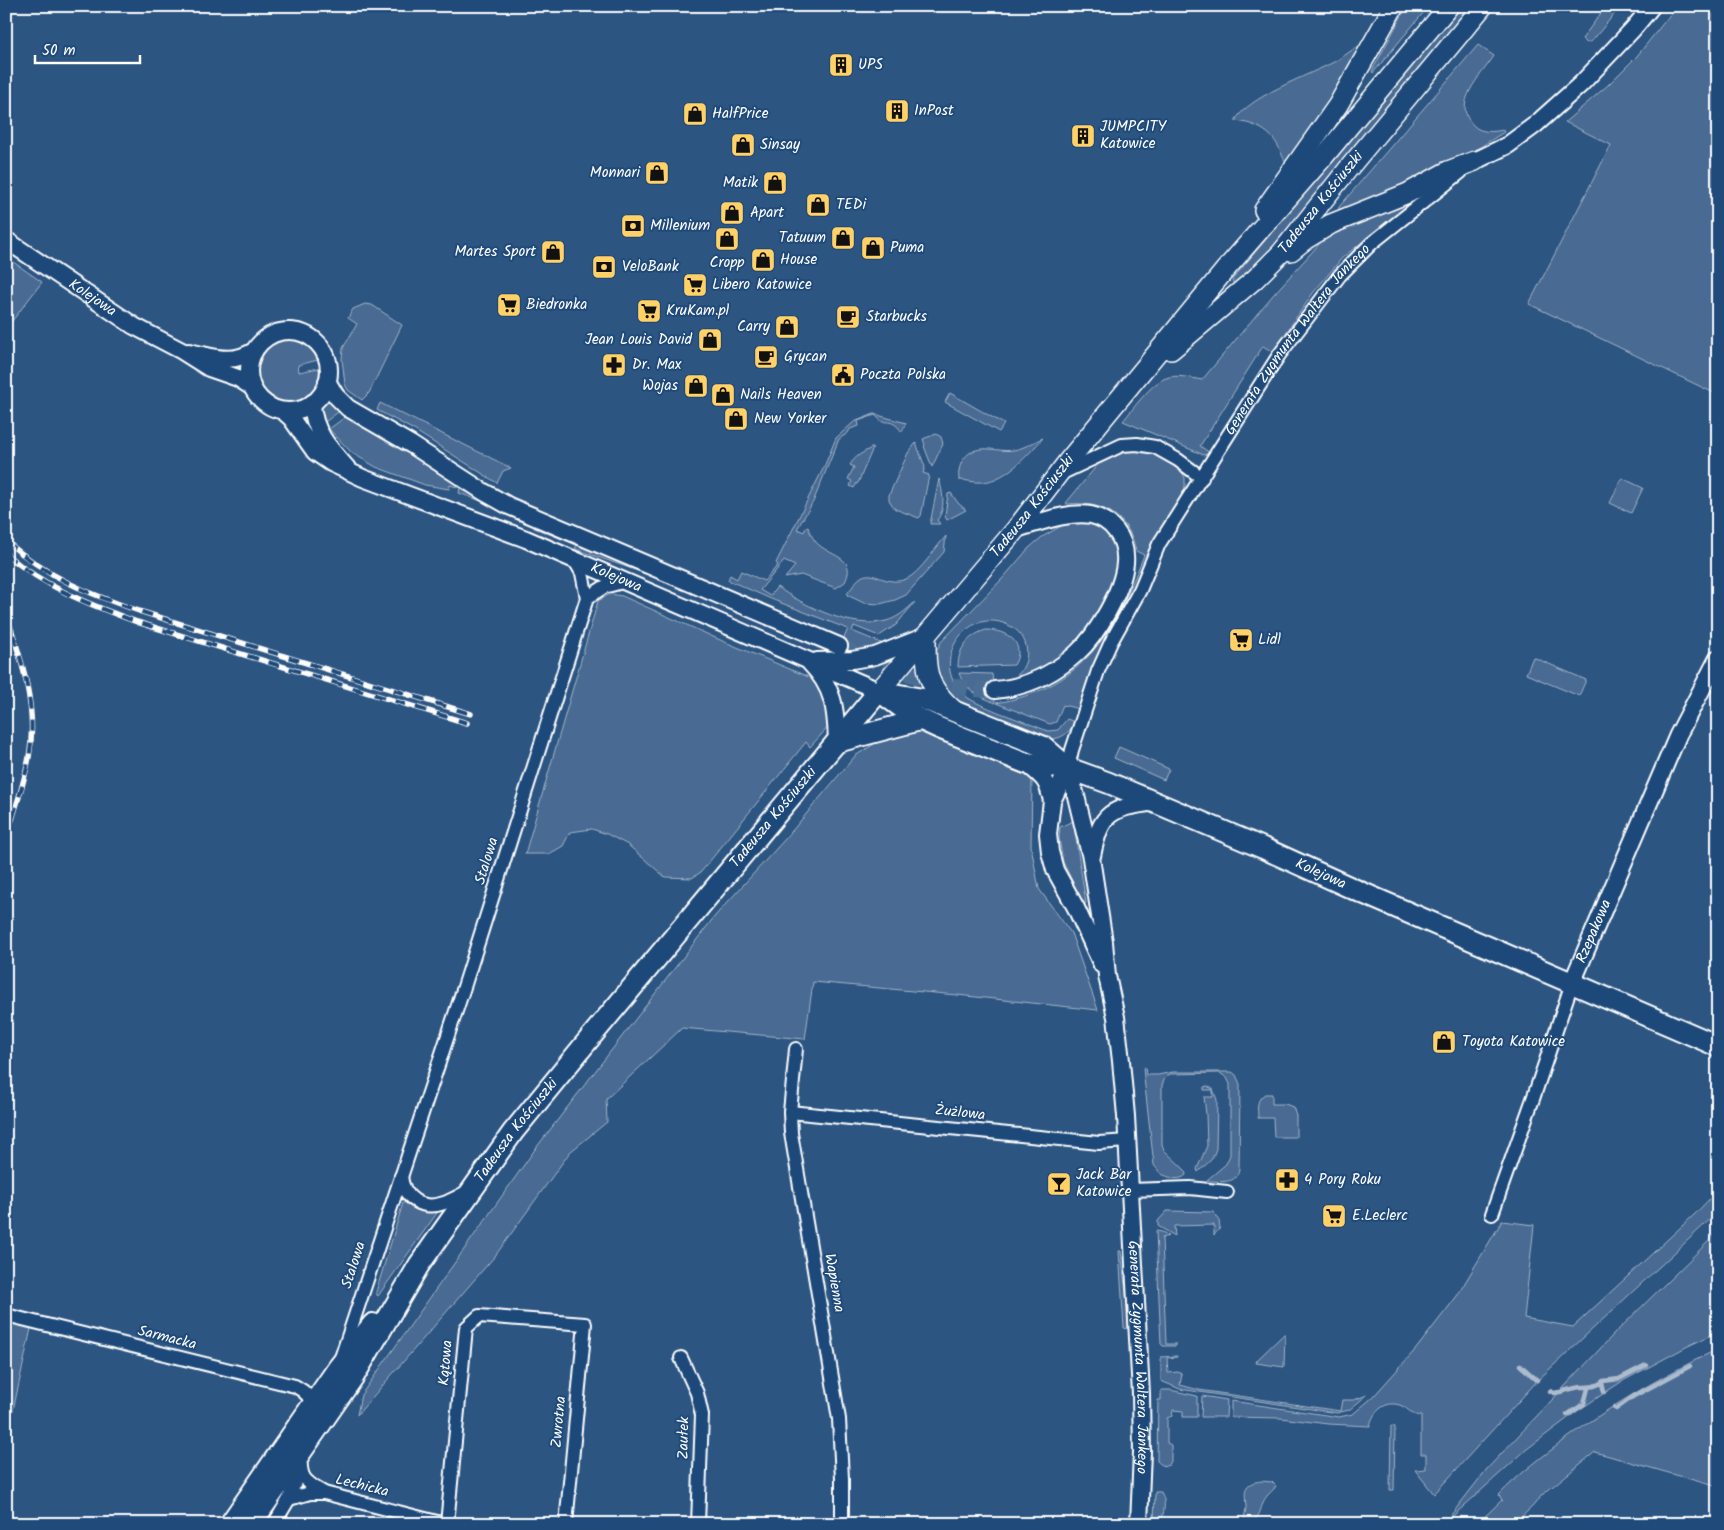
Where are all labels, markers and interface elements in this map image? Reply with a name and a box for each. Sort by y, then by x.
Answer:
scale bar [35,32,140,64]
text: 50 m [42,39,76,63]
building icon: UPS [828,52,854,78]
place label: UPS [858,53,883,77]
building icon: InPost [884,98,910,124]
place label: InPost [914,99,954,123]
shop icon: HalfPrice [682,101,708,127]
place label: HalfPrice [712,102,769,126]
place label: JUMPCITY Katowice [1100,115,1168,156]
building icon: JUMPCITY Katowice [1070,123,1096,149]
shop icon: Sinsay [730,132,756,158]
place label: Sinsay [760,133,801,157]
street label: Tadeusza Kościuszki [1272,145,1371,259]
shop icon: Monnari [644,160,670,186]
place label: Monnari [590,161,641,185]
shop icon: Matik [762,170,788,196]
place label: Matik [723,171,759,195]
shop icon: TEDi [805,192,831,218]
place label: TEDi [836,193,867,217]
shop icon: Apart [719,200,745,226]
place label: Apart [750,201,784,225]
bank icon: Millenium [620,213,646,239]
place label: Millenium [650,214,710,238]
shop icon: Tatuum [830,225,856,251]
shop icon: Cropp [714,226,740,252]
place label: Tatuum [779,226,826,250]
shop icon: Puma [860,235,886,261]
place label: Puma [890,236,924,260]
street label: Generała Zygmunta Waltera Jankego [1219,238,1377,440]
shop icon: Martes Sport [540,239,566,265]
place label: Martes Sport [455,240,536,264]
shop icon: House [750,247,776,273]
place label: House [780,248,817,272]
place label: Cropp [709,251,745,275]
bank icon: VeloBank [591,254,617,280]
place label: VeloBank [622,255,680,279]
supermarket icon: Libero Katowice [682,272,708,298]
street label: Kolejowa [63,273,121,323]
place label: Libero Katowice [712,273,812,297]
supermarket icon: Biedronka [496,292,522,318]
place label: Biedronka [526,293,587,317]
supermarket icon: KruKam.pl [636,298,662,324]
place label: KruKam.pl [666,299,730,323]
cafe icon: Starbucks [835,304,861,330]
place label: Starbucks [866,305,928,329]
shop icon: Carry [774,314,800,340]
place label: Carry [737,315,771,339]
shop icon: Jean Louis David [697,327,723,353]
place label: Jean Louis David [585,328,693,352]
cafe icon: Grycan [753,344,779,370]
place label: Grycan [784,345,827,369]
pharmacy icon: Dr. Max [601,352,627,378]
place label: Dr. Max [632,353,682,377]
public building icon: Poczta Polska [830,362,856,388]
place label: Poczta Polska [860,363,946,387]
shop icon: Wojas [683,373,709,399]
place label: Wojas [642,374,679,398]
shop icon: Nails Heaven [710,382,736,408]
place label: Nails Heaven [740,383,822,407]
shop icon: New Yorker [723,406,749,432]
place label: New Yorker [754,407,827,431]
street label: Tadeusza Kościuszki [984,448,1082,564]
street label: Kolejowa [586,556,645,599]
supermarket icon: Lidl [1228,627,1254,653]
place label: Lidl [1258,628,1281,652]
street label: Tadeusza Kościuszki [724,761,824,874]
street label: Stalowa [468,834,506,888]
street label: Kolejowa [1291,852,1350,896]
street label: Rzepakowa [1570,896,1618,967]
shop icon: Toyota Katowice [1431,1029,1457,1055]
place label: Toyota Katowice [1462,1030,1565,1054]
street label: Tadeusza Kościuszki [469,1072,565,1188]
street label: Żużlowa [934,1098,986,1128]
place label: Jack Bar Katowice [1076,1163,1132,1204]
pharmacy icon: 4 Pory Roku [1274,1167,1300,1193]
place label: 4 Pory Roku [1304,1168,1381,1192]
bar icon: Jack Bar Katowice [1046,1171,1072,1197]
supermarket icon: E.Leclerc [1321,1203,1347,1229]
place label: E.Leclerc [1352,1204,1408,1228]
street label: Stalowa [335,1238,373,1292]
street label: Generała Zygmunta Waltera Jankego [1121,1240,1154,1475]
street label: Wapienna [817,1252,851,1314]
street label: Sarmacka [135,1319,199,1357]
street label: Kątowa [432,1339,460,1387]
street label: Zwrotna [545,1395,573,1449]
street label: Zaułek [672,1415,696,1460]
street label: Lechicka [333,1468,391,1504]

